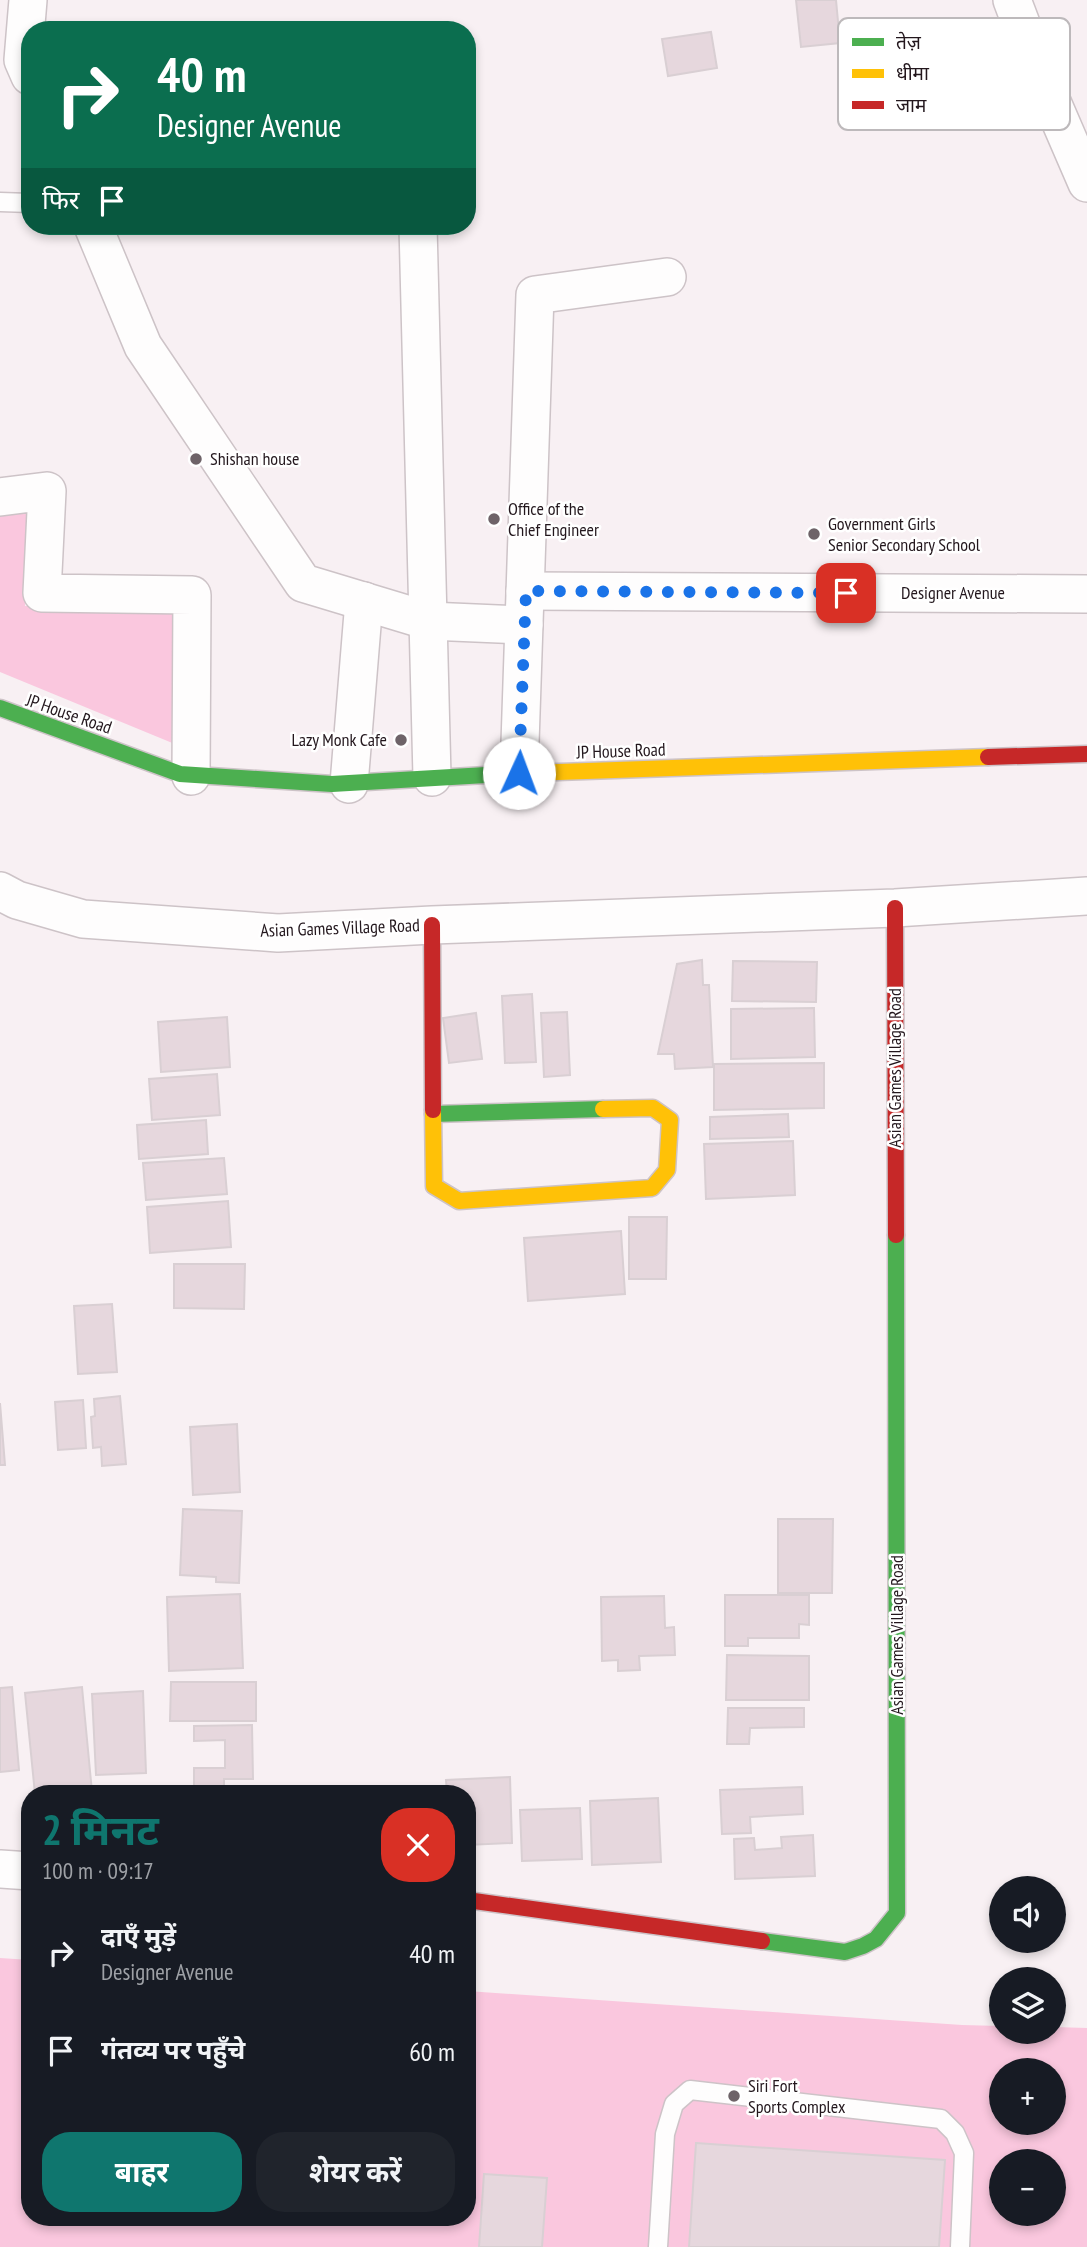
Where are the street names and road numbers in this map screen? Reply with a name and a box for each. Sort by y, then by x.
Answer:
street label: Designer Avenue [901,581,1005,604]
street label: JP House Road [22,688,115,739]
street label: JP House Road [575,737,666,764]
street label: Asian Games Village Road [260,913,420,942]
street label: Asian Games Village Road [883,988,906,1148]
street label: Asian Games Village Road [885,1555,908,1715]

